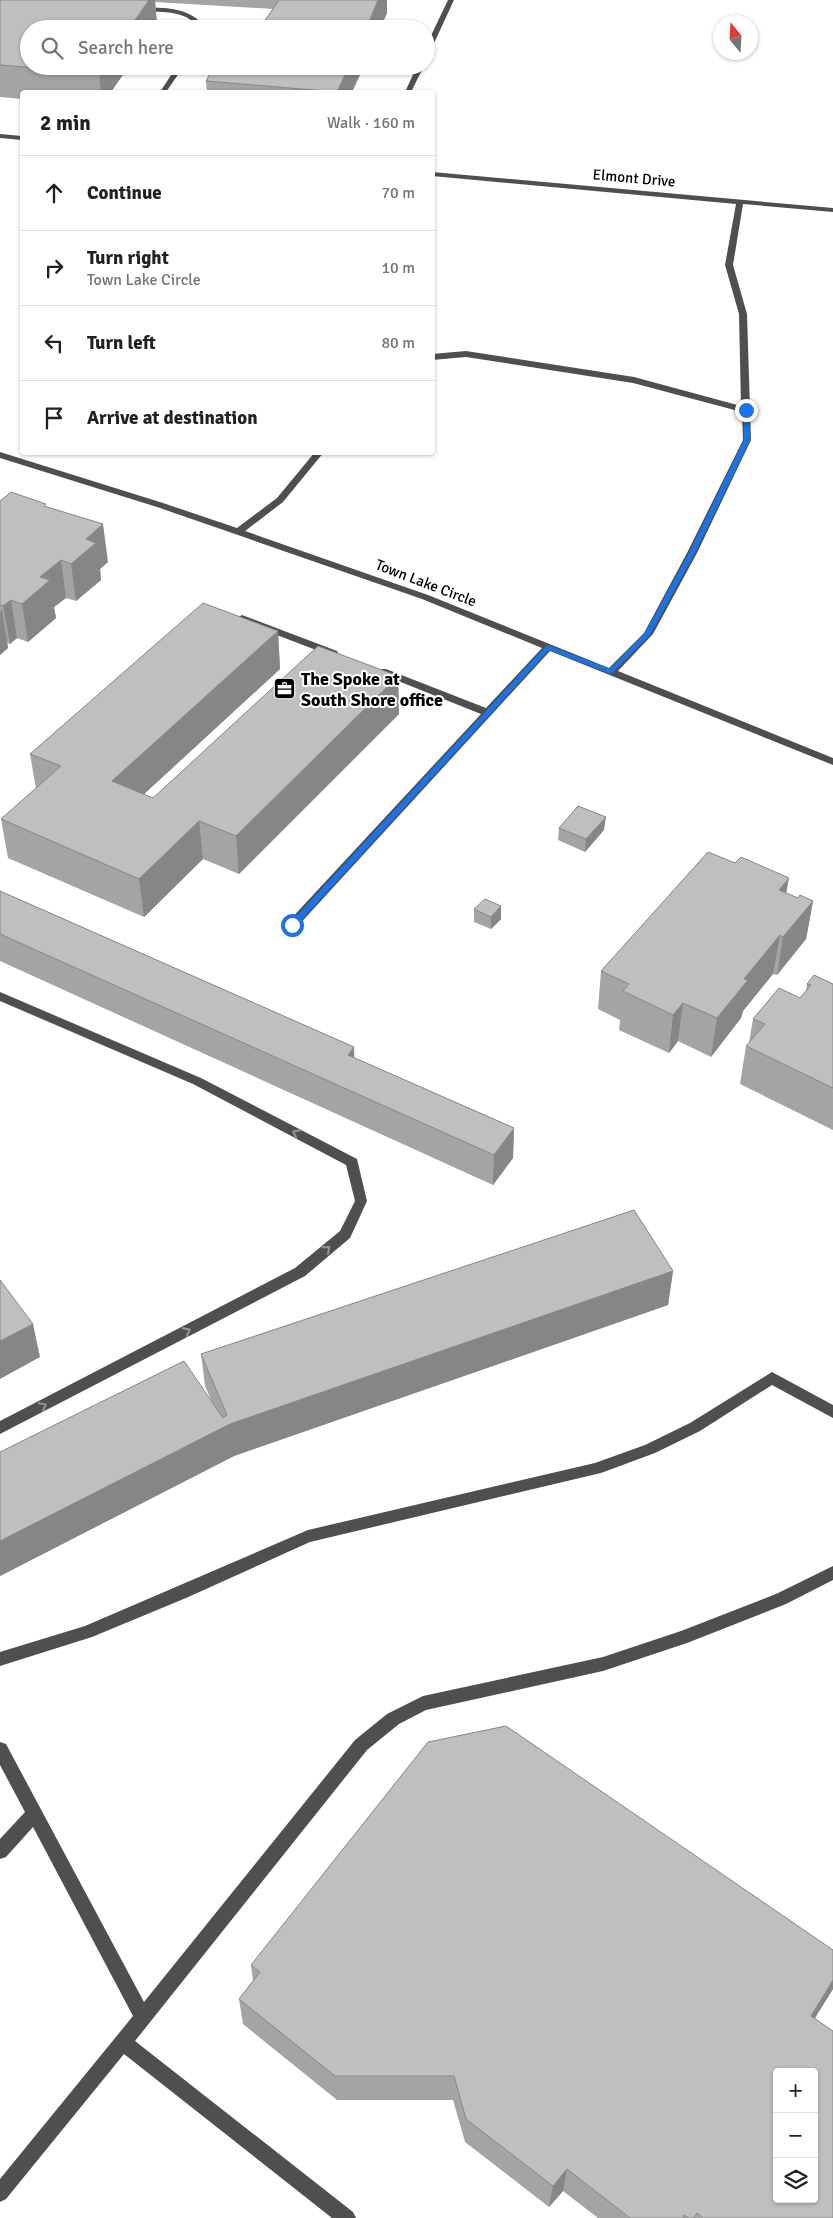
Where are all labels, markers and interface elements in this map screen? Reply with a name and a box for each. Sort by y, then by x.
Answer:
north arrow [713,15,758,60]
search box [20,20,435,75]
icon: search [38,34,66,62]
text: Search here [78,36,174,60]
text: 2 min [40,110,91,136]
text: Walk · 160 m [327,113,415,133]
street label: Elmont Drive [592,165,676,191]
icon: ahead [40,179,68,207]
text: Continue [87,181,162,205]
text: 70 m [381,183,415,203]
text: Turn right [87,246,169,270]
icon: right [40,254,68,282]
text: 10 m [381,258,415,278]
text: Town Lake Circle [87,270,201,290]
icon: left [40,329,68,357]
text: Turn left [87,331,156,355]
text: 80 m [381,333,415,353]
route end [735,399,758,422]
icon: arrive [40,404,68,432]
text: Arrive at destination [87,406,258,430]
street label: Town Lake Circle [373,555,479,611]
place label: The Spoke at South Shore office [301,668,443,711]
office icon: The Spoke at South Shore office [273,677,297,701]
route start [281,914,304,937]
one-way arrow [292,1129,301,1139]
one-way arrow [321,1246,330,1254]
one-way arrow [182,1327,191,1337]
one-way arrow [38,1402,47,1412]
map controls [773,2068,818,2203]
button: + [773,2068,818,2113]
button: − [773,2113,818,2158]
button: layers [773,2158,818,2203]

